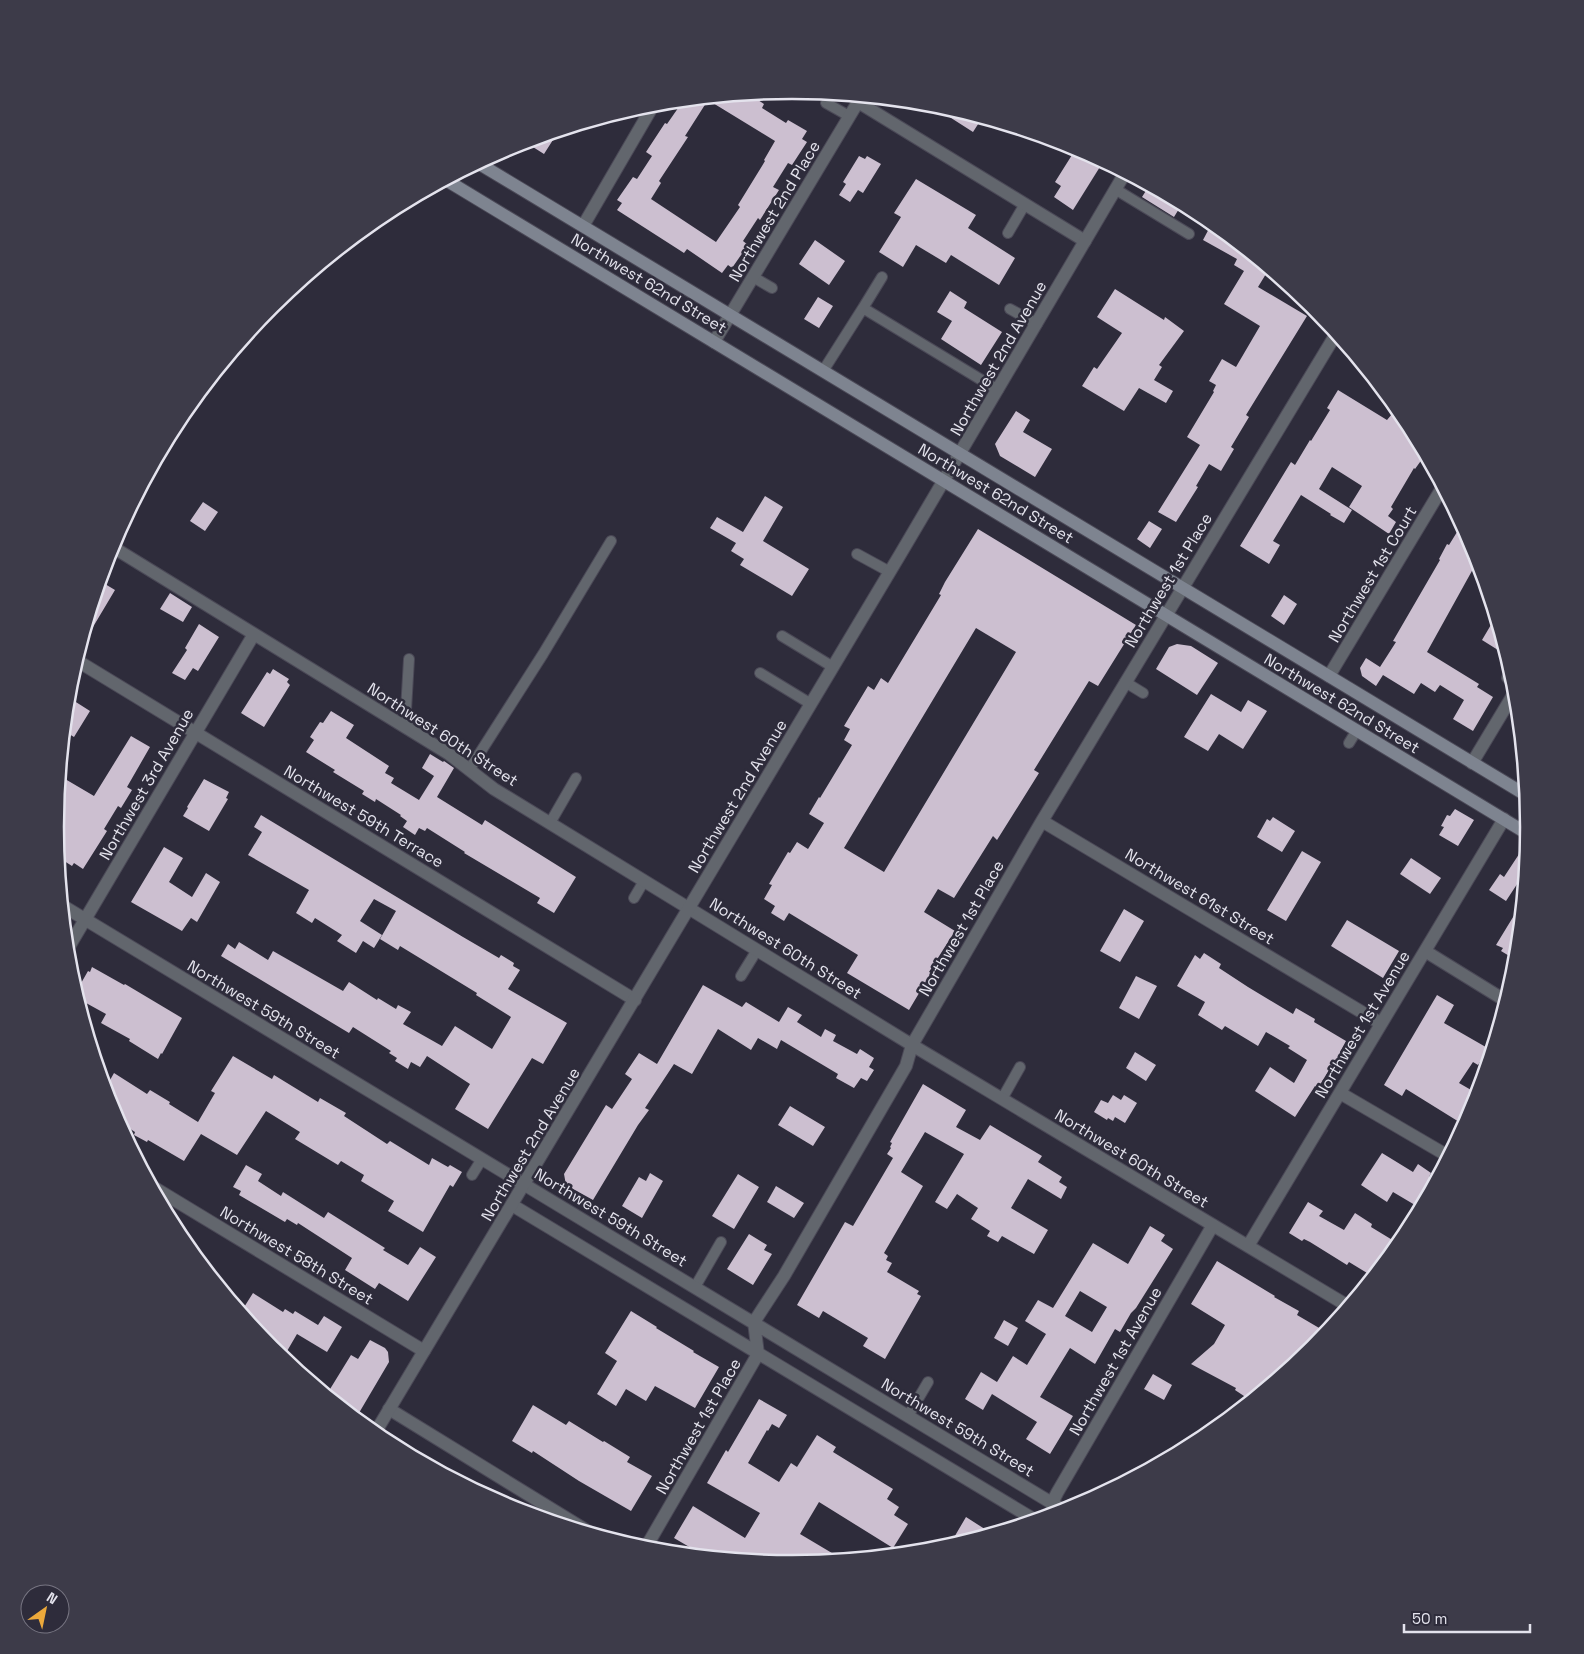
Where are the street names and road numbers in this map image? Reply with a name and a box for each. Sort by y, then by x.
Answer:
street label: Northwest 2nd Place [724,137,825,286]
street label: Northwest 62nd Street [567,229,730,338]
street label: Northwest 2nd Avenue [945,277,1051,440]
street label: Northwest 62nd Street [914,439,1077,548]
street label: Northwest 1st Court [1323,502,1421,646]
street label: Northwest 1st Place [1120,509,1217,651]
street label: Northwest 62nd Street [1260,649,1423,758]
street label: Northwest 60th Street [363,678,522,791]
street label: Northwest 3rd Avenue [94,705,198,864]
street label: Northwest 2nd Avenue [683,716,792,877]
street label: Northwest 59th Terrace [280,760,448,873]
street label: Northwest 61st Street [1121,844,1278,949]
street label: Northwest 1st Place [914,857,1009,1000]
street label: Northwest 60th Street [706,893,866,1004]
street label: Northwest 1st Avenue [1310,947,1415,1102]
street label: Northwest 59th Street [183,955,344,1064]
street label: Northwest 2nd Avenue [476,1064,585,1225]
street label: Northwest 60th Street [1051,1104,1212,1213]
street label: Northwest 59th Street [530,1163,691,1272]
street label: Northwest 58th Street [216,1201,377,1310]
street label: Northwest 1st Avenue [1064,1283,1167,1439]
street label: Northwest 1st Place [651,1355,746,1498]
street label: Northwest 59th Street [877,1373,1038,1482]

